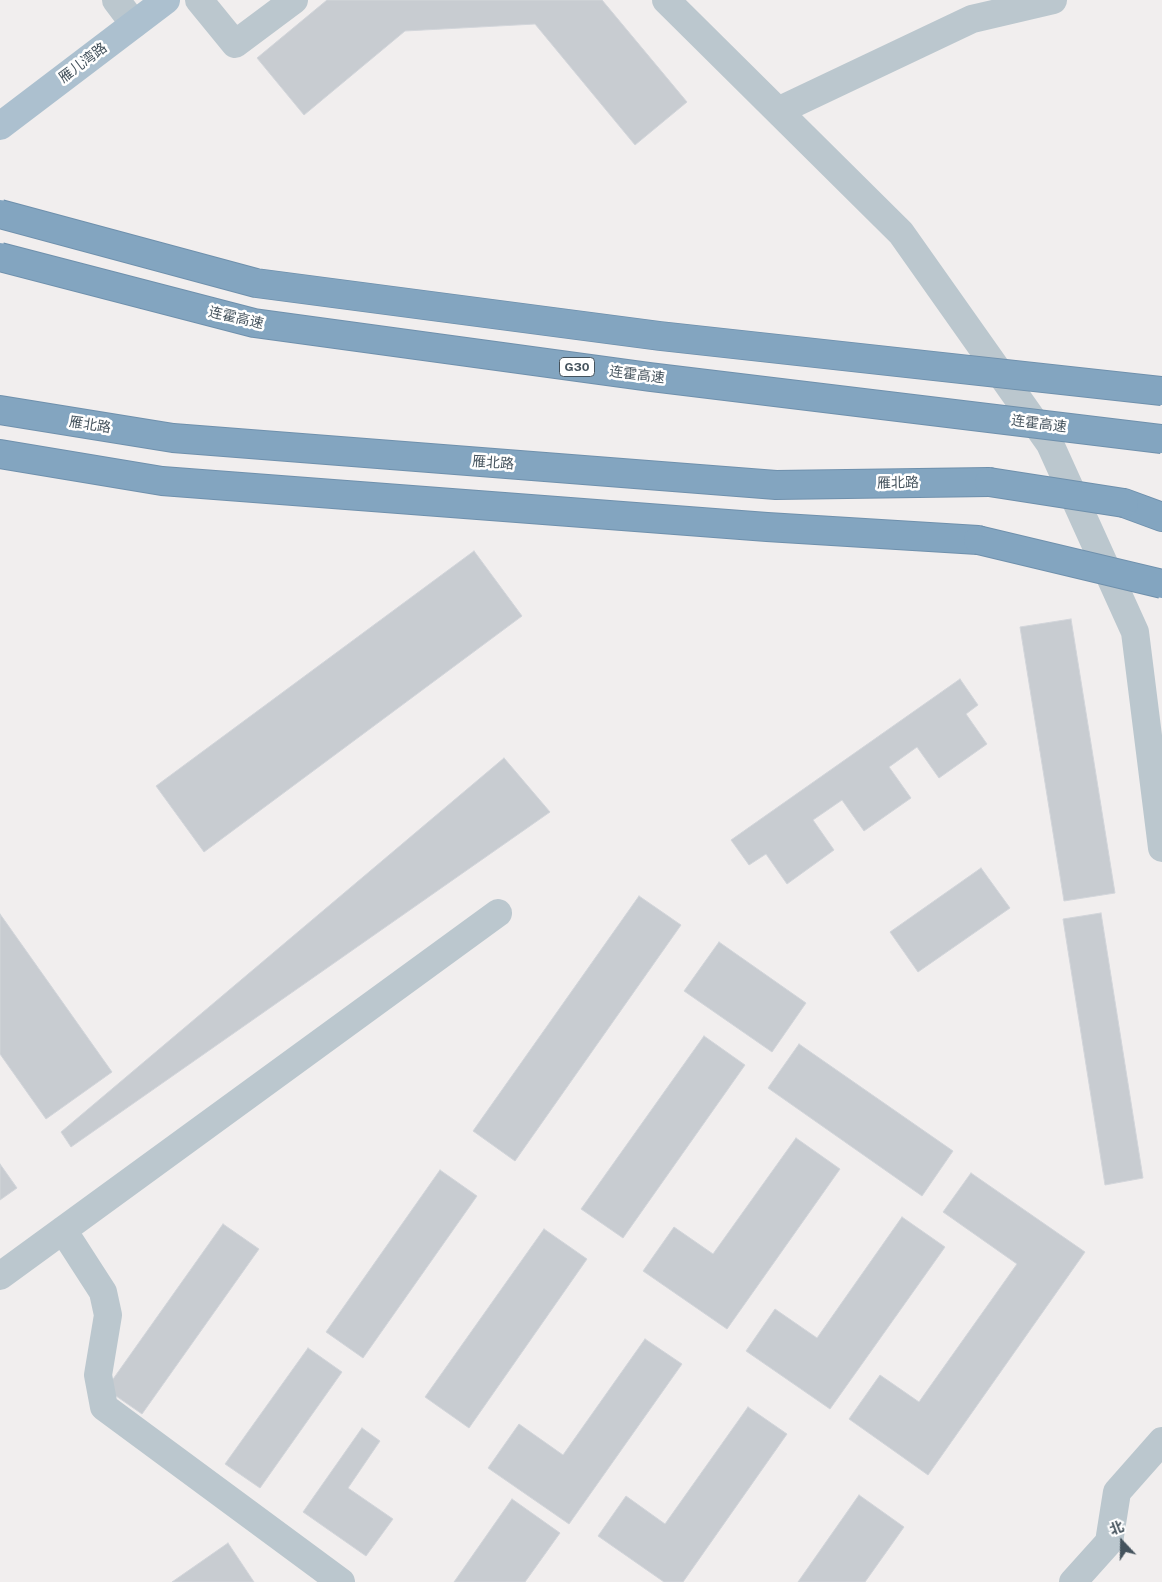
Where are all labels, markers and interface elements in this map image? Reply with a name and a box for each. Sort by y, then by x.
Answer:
street label: 雁儿湾路 [56,39,110,87]
street label: 连霍高速 [207,304,265,332]
road number: G30 [560,358,594,377]
street label: 连霍高速 [608,363,666,387]
street label: 连霍高速 [1010,412,1068,436]
street label: 雁北路 [68,413,112,437]
street label: 雁北路 [471,453,515,473]
street label: 雁北路 [877,474,919,492]
north arrow [1097,1517,1147,1567]
text: 北 [1107,1518,1126,1538]

